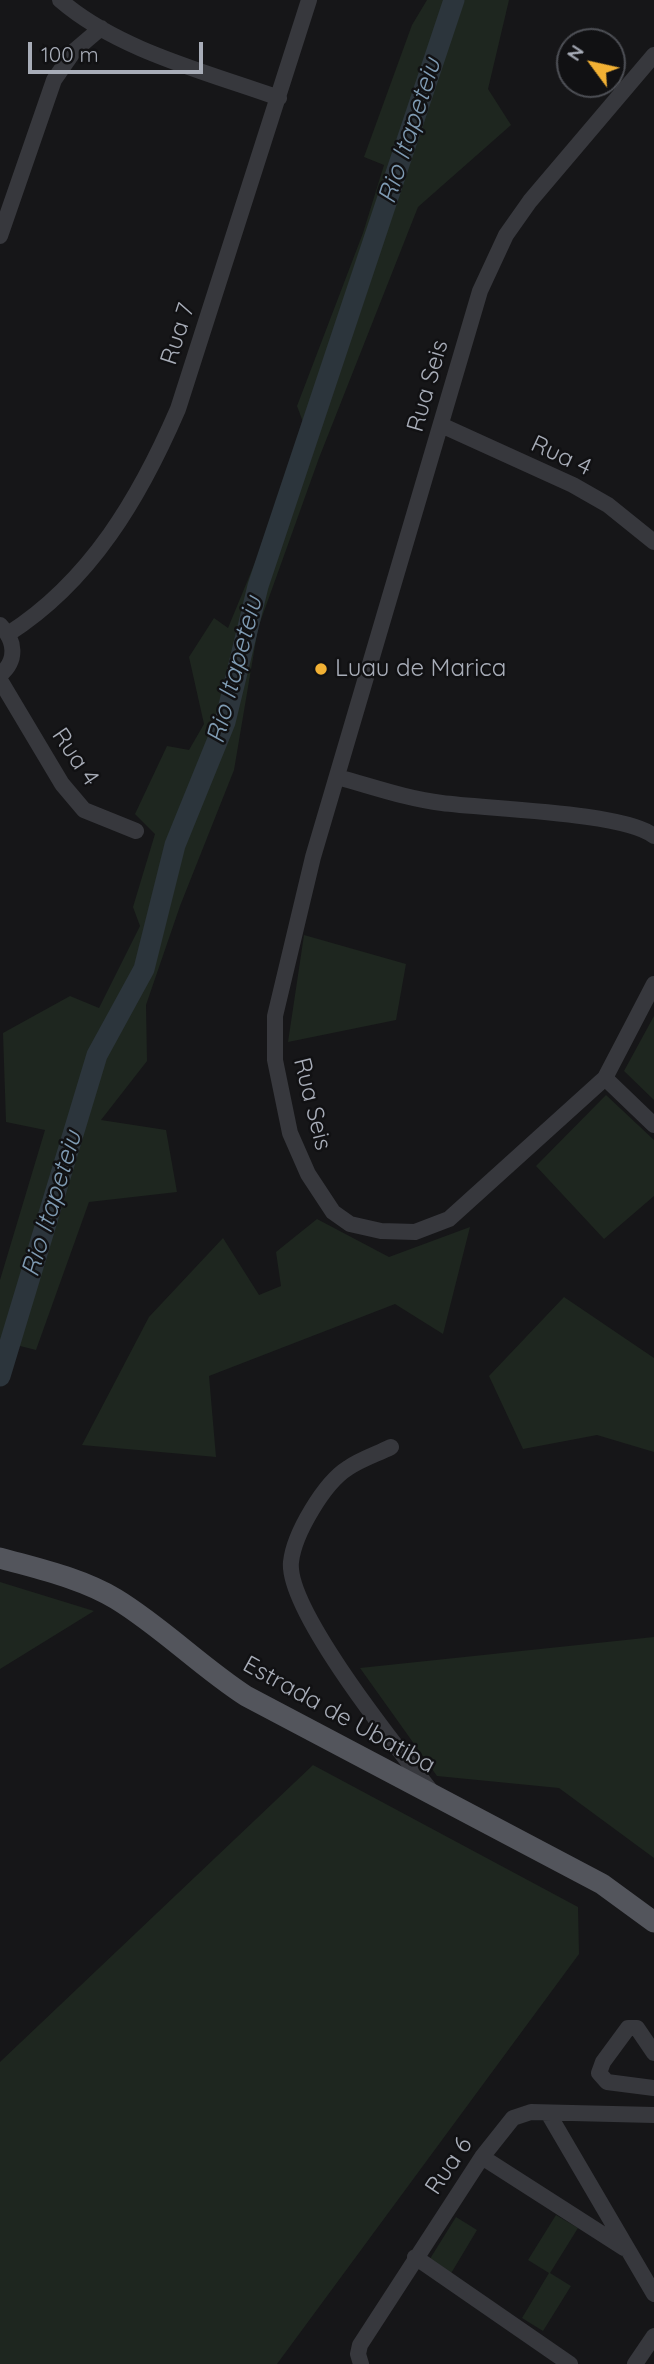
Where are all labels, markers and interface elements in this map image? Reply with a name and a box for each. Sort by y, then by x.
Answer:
scale bar [32,28,206,72]
north arrow [556,28,626,98]
text: N [561,40,589,65]
text: 100 m [41,41,99,67]
water label: Rio Itapeteiu [372,54,448,208]
street label: Rua 7 [155,300,201,368]
street label: Rua Seis [401,337,455,435]
street label: Rua 4 [526,430,596,482]
water label: Rio Itapeteiu [200,593,270,747]
place label: Luau de Marica [335,655,506,683]
marker: Luau de Marica [313,661,329,677]
street label: Rua 4 [45,723,105,791]
street label: Rua Seis [287,1055,337,1153]
water label: Rio Itapeteiu [15,1127,89,1281]
street label: Estrada de Ubatiba [238,1650,440,1780]
street label: Rua 6 [419,2132,479,2200]

